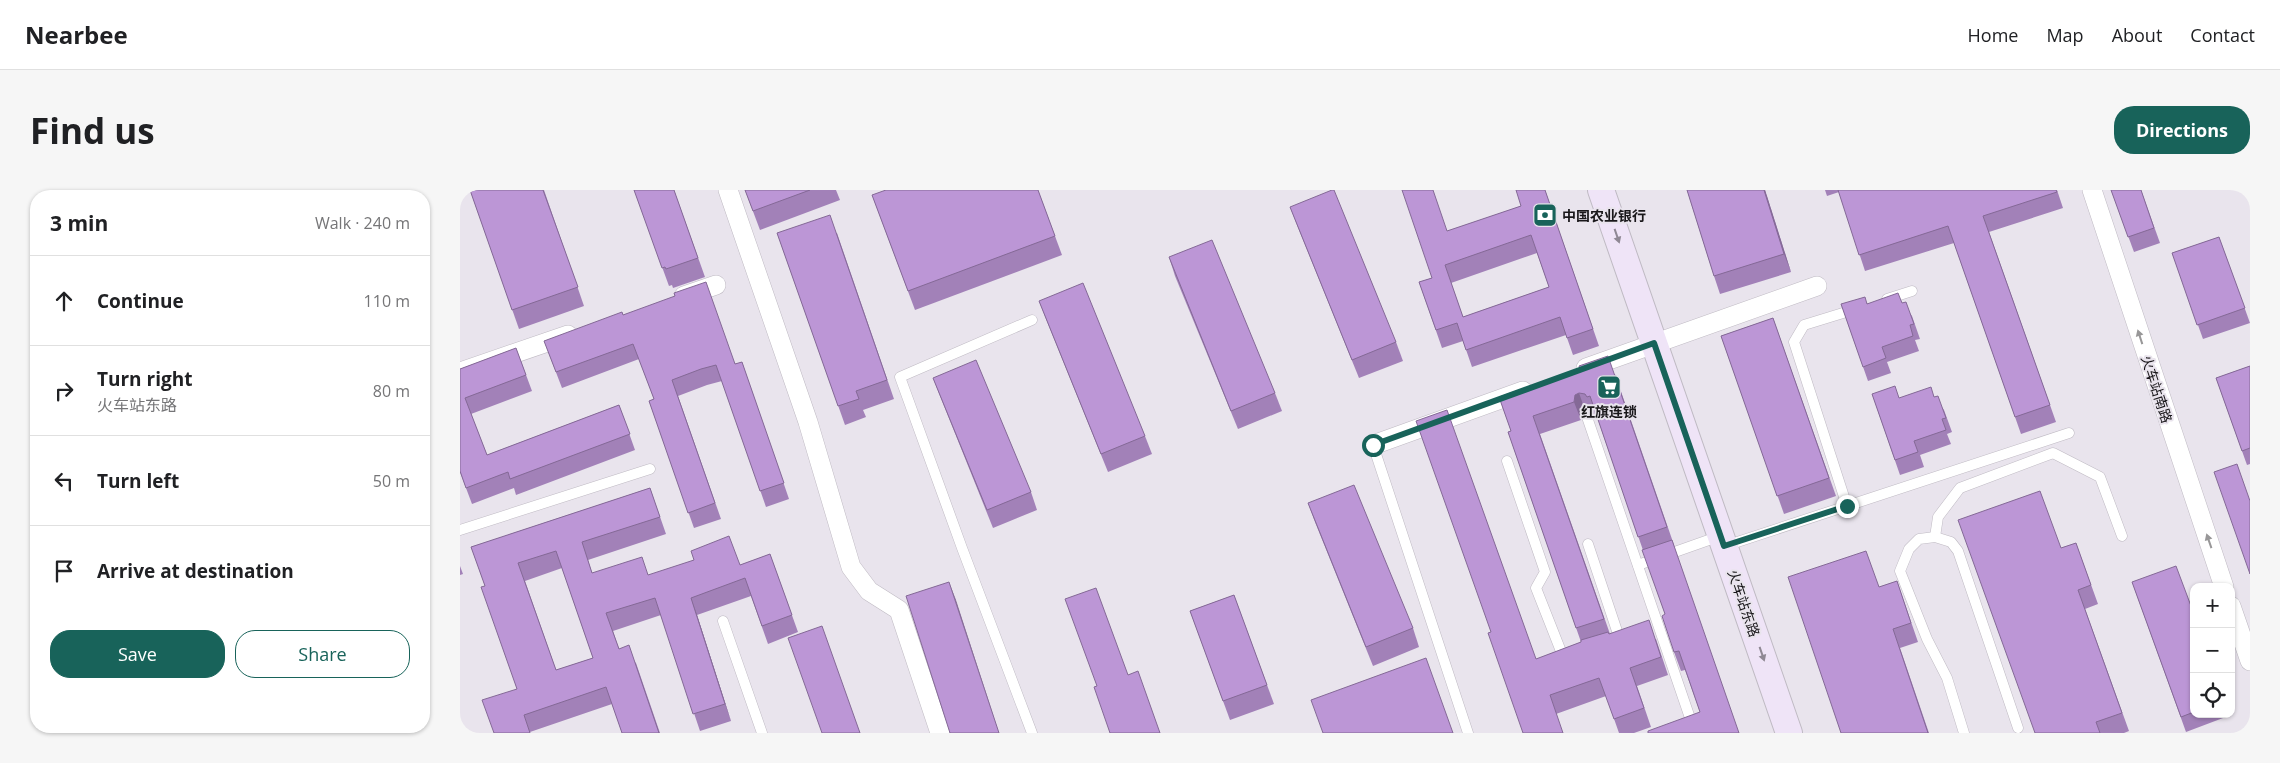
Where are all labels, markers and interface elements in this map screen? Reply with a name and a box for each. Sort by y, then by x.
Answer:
text: Nearbee [25,18,128,51]
text: Home [1968,23,2018,47]
text: Map [2046,23,2084,47]
text: About [2112,23,2162,47]
text: Contact [2190,23,2255,47]
button: Directions [2114,106,2250,154]
text: Find us [30,107,155,154]
bank icon: 中国农业银行 [1532,202,1558,228]
place label: 中国农业银行 [1562,206,1646,225]
text: 3 min [50,209,108,237]
text: Walk · 240 m [315,212,410,234]
one-way arrow [1613,229,1621,244]
icon: ahead [50,287,78,315]
text: Continue [97,288,184,314]
text: 110 m [364,290,410,312]
one-way arrow [2136,329,2144,344]
street label: 火车站南路 [2137,353,2177,425]
text: Turn right [97,366,192,392]
supermarket icon: 红旗连锁 [1596,374,1622,400]
icon: right [50,377,78,405]
text: 80 m [373,380,410,402]
text: 火车站东路 [97,394,177,416]
place label: 红旗连锁 [1581,402,1637,421]
route start [1362,434,1385,457]
icon: left [50,467,78,495]
text: Turn left [97,468,179,494]
text: 50 m [373,470,410,492]
route end [1836,495,1859,518]
one-way arrow [2204,533,2212,548]
icon: arrive [50,557,78,585]
text: Arrive at destination [97,558,294,584]
street label: 火车站东路 [1724,567,1764,639]
map controls [2190,583,2235,718]
button: + [2190,583,2235,628]
button: − [2190,628,2235,673]
button: Save [50,630,225,678]
button: Share [235,630,410,678]
one-way arrow [1758,647,1766,662]
button: locate [2190,673,2235,718]

